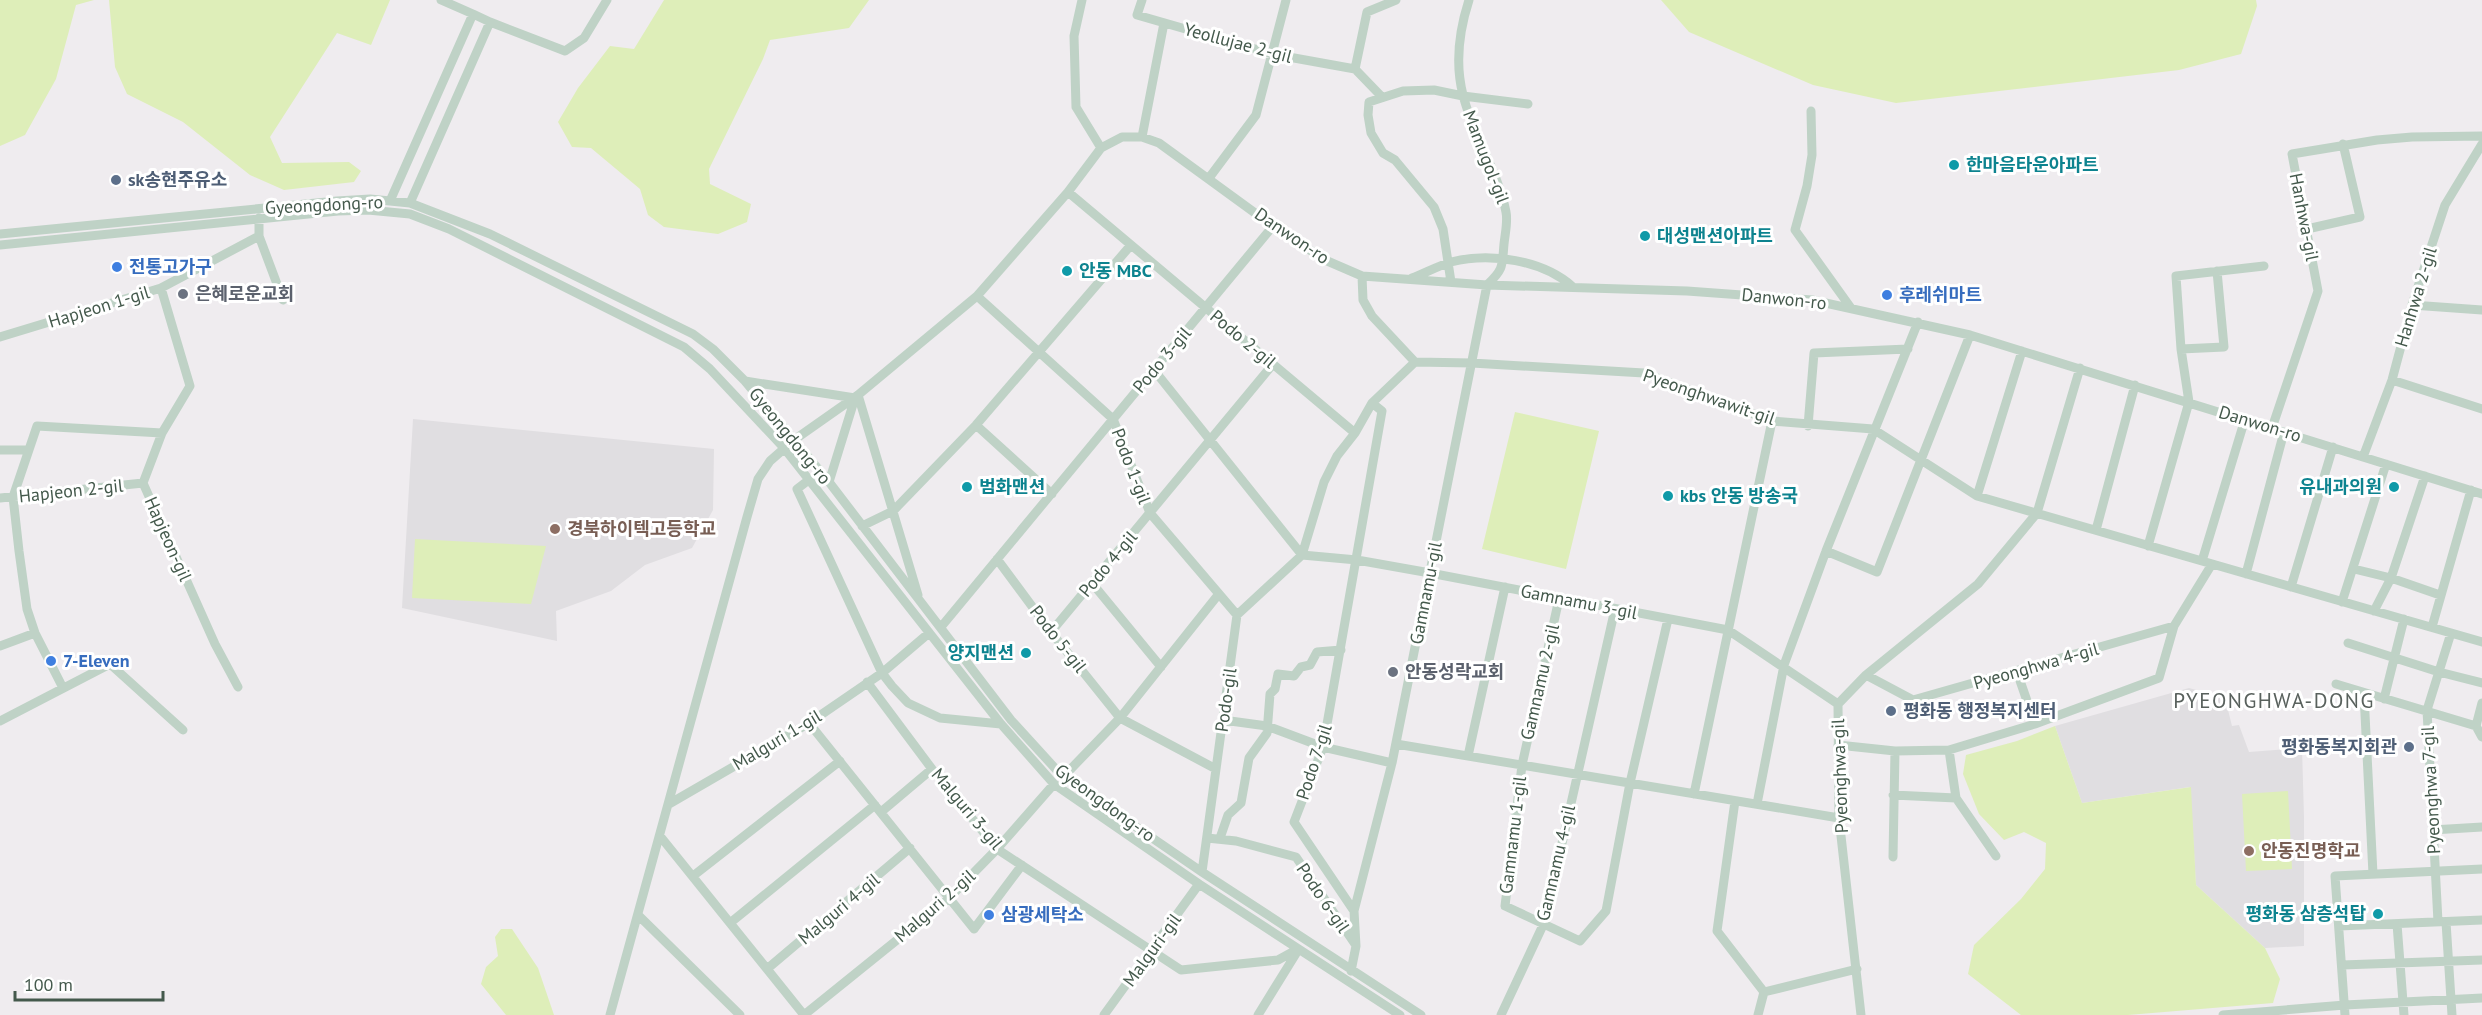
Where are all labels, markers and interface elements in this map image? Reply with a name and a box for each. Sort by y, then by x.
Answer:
street label: Yeollujae 2-gil [1182,17,1295,68]
street label: Mamugol-gil [1458,107,1515,208]
place label: 한마음타운아파트 [1966,153,2098,176]
marker: 한마음타운아파트 [1947,158,1961,172]
place label: sk송현주유소 [128,168,227,191]
street label: Hanhwa-gil [2285,171,2324,264]
marker: sk송현주유소 [109,173,123,187]
street label: Gyeongdong-ro [264,190,384,219]
street label: Danwon-ro [1250,202,1334,269]
place label: 대성맨션아파트 [1657,224,1773,247]
marker: 대성맨션아파트 [1638,229,1652,243]
street label: Hanhwa 2-gil [2389,243,2442,350]
place label: 전통고가구 [129,255,212,278]
place label: 안동 MBC [1079,259,1152,282]
marker: 전통고가구 [110,260,124,274]
marker: 안동 MBC [1060,264,1074,278]
street label: Hapjeon 1-gil [45,280,153,333]
place label: 은혜로운교회 [195,282,294,305]
street label: Danwon-ro [1740,283,1828,314]
place label: 후레쉬마트 [1899,283,1982,306]
marker: 은혜로운교회 [176,287,190,301]
marker: 후레쉬마트 [1880,288,1894,302]
street label: Podo 2-gil [1206,304,1282,373]
street label: Podo 3-gil [1127,321,1196,397]
street label: Pyeonghwawit-gil [1640,363,1779,430]
street label: Gyeongdong-ro [744,382,837,489]
street label: Danwon-ro [2216,400,2304,447]
street label: Podo 1-gil [1107,425,1157,508]
street label: Hapjeon 2-gil [18,474,125,507]
place label: 범화맨션 [979,475,1045,498]
place label: 유내과의원 [2299,475,2382,498]
marker: 범화맨션 [960,480,974,494]
marker: 유내과의원 [2387,480,2401,494]
place label: kbs 안동 방송국 [1680,484,1798,507]
marker: kbs 안동 방송국 [1661,489,1675,503]
street label: Hapjeon-gil [140,493,198,585]
place label: 경북하이텍고등학교 [567,517,716,540]
marker: 경북하이텍고등학교 [548,522,562,536]
street label: Podo 4-gil [1073,525,1142,601]
street label: Gamnamu-gil [1404,539,1447,646]
street label: Gamnamu 3-gil [1519,579,1640,624]
street label: Podo 5-gil [1025,600,1092,678]
street label: Gamnamu 2-gil [1515,621,1564,742]
street label: Pyeonghwa 4-gil [1971,636,2102,694]
place label: 양지맨션 [948,641,1014,664]
marker: 양지맨션 [1019,646,1033,660]
place label: 7-Eleven [63,649,130,672]
marker: 7-Eleven [44,654,58,668]
place label: 안동성락교회 [1405,660,1504,683]
marker: 안동성락교회 [1386,665,1400,679]
street label: Podo-gil [1210,666,1241,734]
district label: PYEONGHWA-DONG [2173,687,2375,714]
place label: 평화동 행정복지센터 [1903,699,2057,722]
street label: Malguri 1-gil [728,704,826,775]
marker: 평화동 행정복지센터 [1884,704,1898,718]
street label: Pyeonghwa-gil [1826,718,1853,834]
street label: Podo 7-gil [1291,720,1337,803]
street label: Pyeonghwa 7-gil [2416,725,2445,855]
place label: 평화동복지회관 [2281,735,2397,758]
marker: 평화동복지회관 [2402,740,2416,754]
street label: Gyeongdong-ro [1051,758,1160,847]
street label: Malguri 3-gil [927,763,1009,855]
street label: Gamnamu 1-gil [1494,774,1531,895]
street label: Gamnamu 4-gil [1531,802,1580,923]
place label: 안동진명학교 [2261,839,2360,862]
marker: 안동진명학교 [2242,844,2256,858]
street label: Podo 6-gil [1292,858,1356,938]
street label: Malguri 2-gil [890,864,980,947]
street label: Malguri 4-gil [793,867,885,949]
place label: 평화동 삼층석탑 [2246,902,2366,925]
place label: 삼광세탁소 [1001,903,1084,926]
marker: 평화동 삼층석탑 [2371,907,2385,921]
marker: 삼광세탁소 [982,908,996,922]
street label: Malguri-gil [1117,908,1186,991]
scale bar [15,964,164,1002]
text: 100 m [24,973,73,996]

